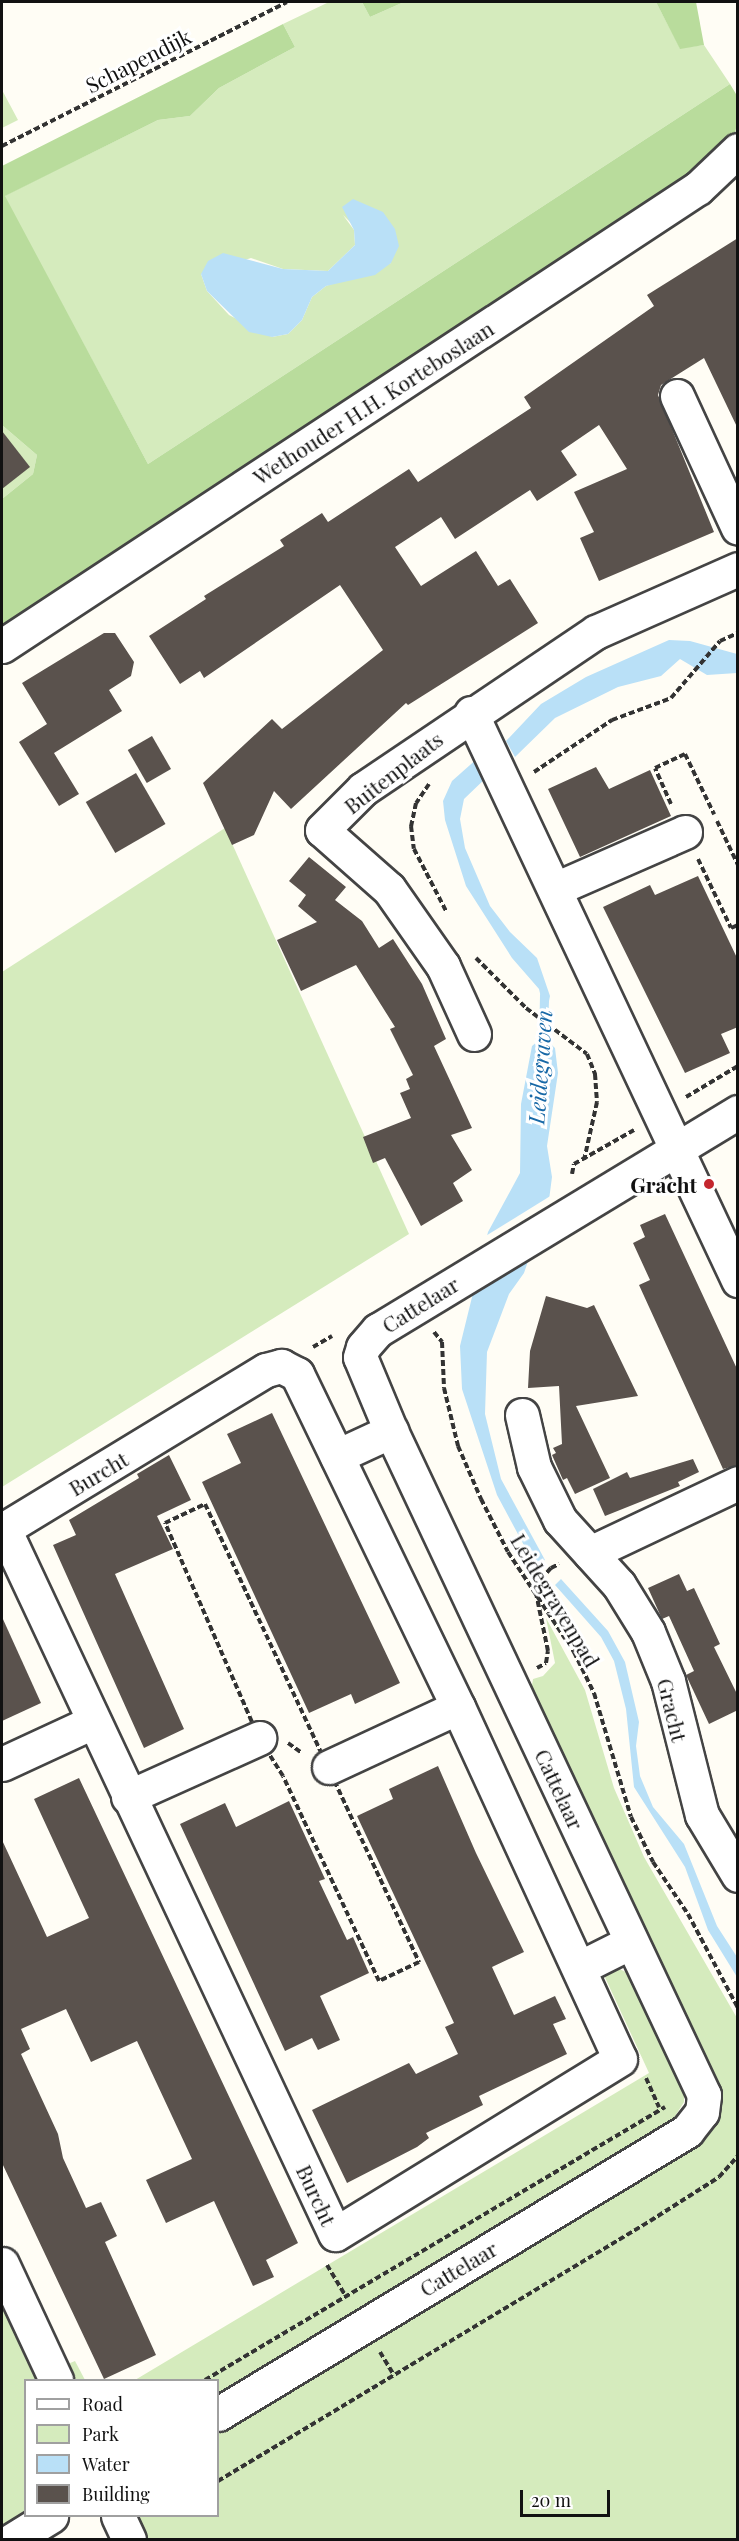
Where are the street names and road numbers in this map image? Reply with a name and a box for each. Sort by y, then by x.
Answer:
street label: Schapendijk [81,23,195,97]
street label: Wethouder H.H. Korteboslaan [248,315,498,489]
street label: Buitenplaats [339,726,447,818]
street label: Cattelaar [377,1271,463,1337]
street label: Burcht [64,1446,132,1500]
street label: Leidegravenpad [506,1529,606,1671]
street label: Gracht [653,1676,693,1744]
street label: Cattelaar [530,1745,590,1833]
street label: Burcht [292,2161,342,2229]
street label: Cattelaar [415,2235,501,2301]

